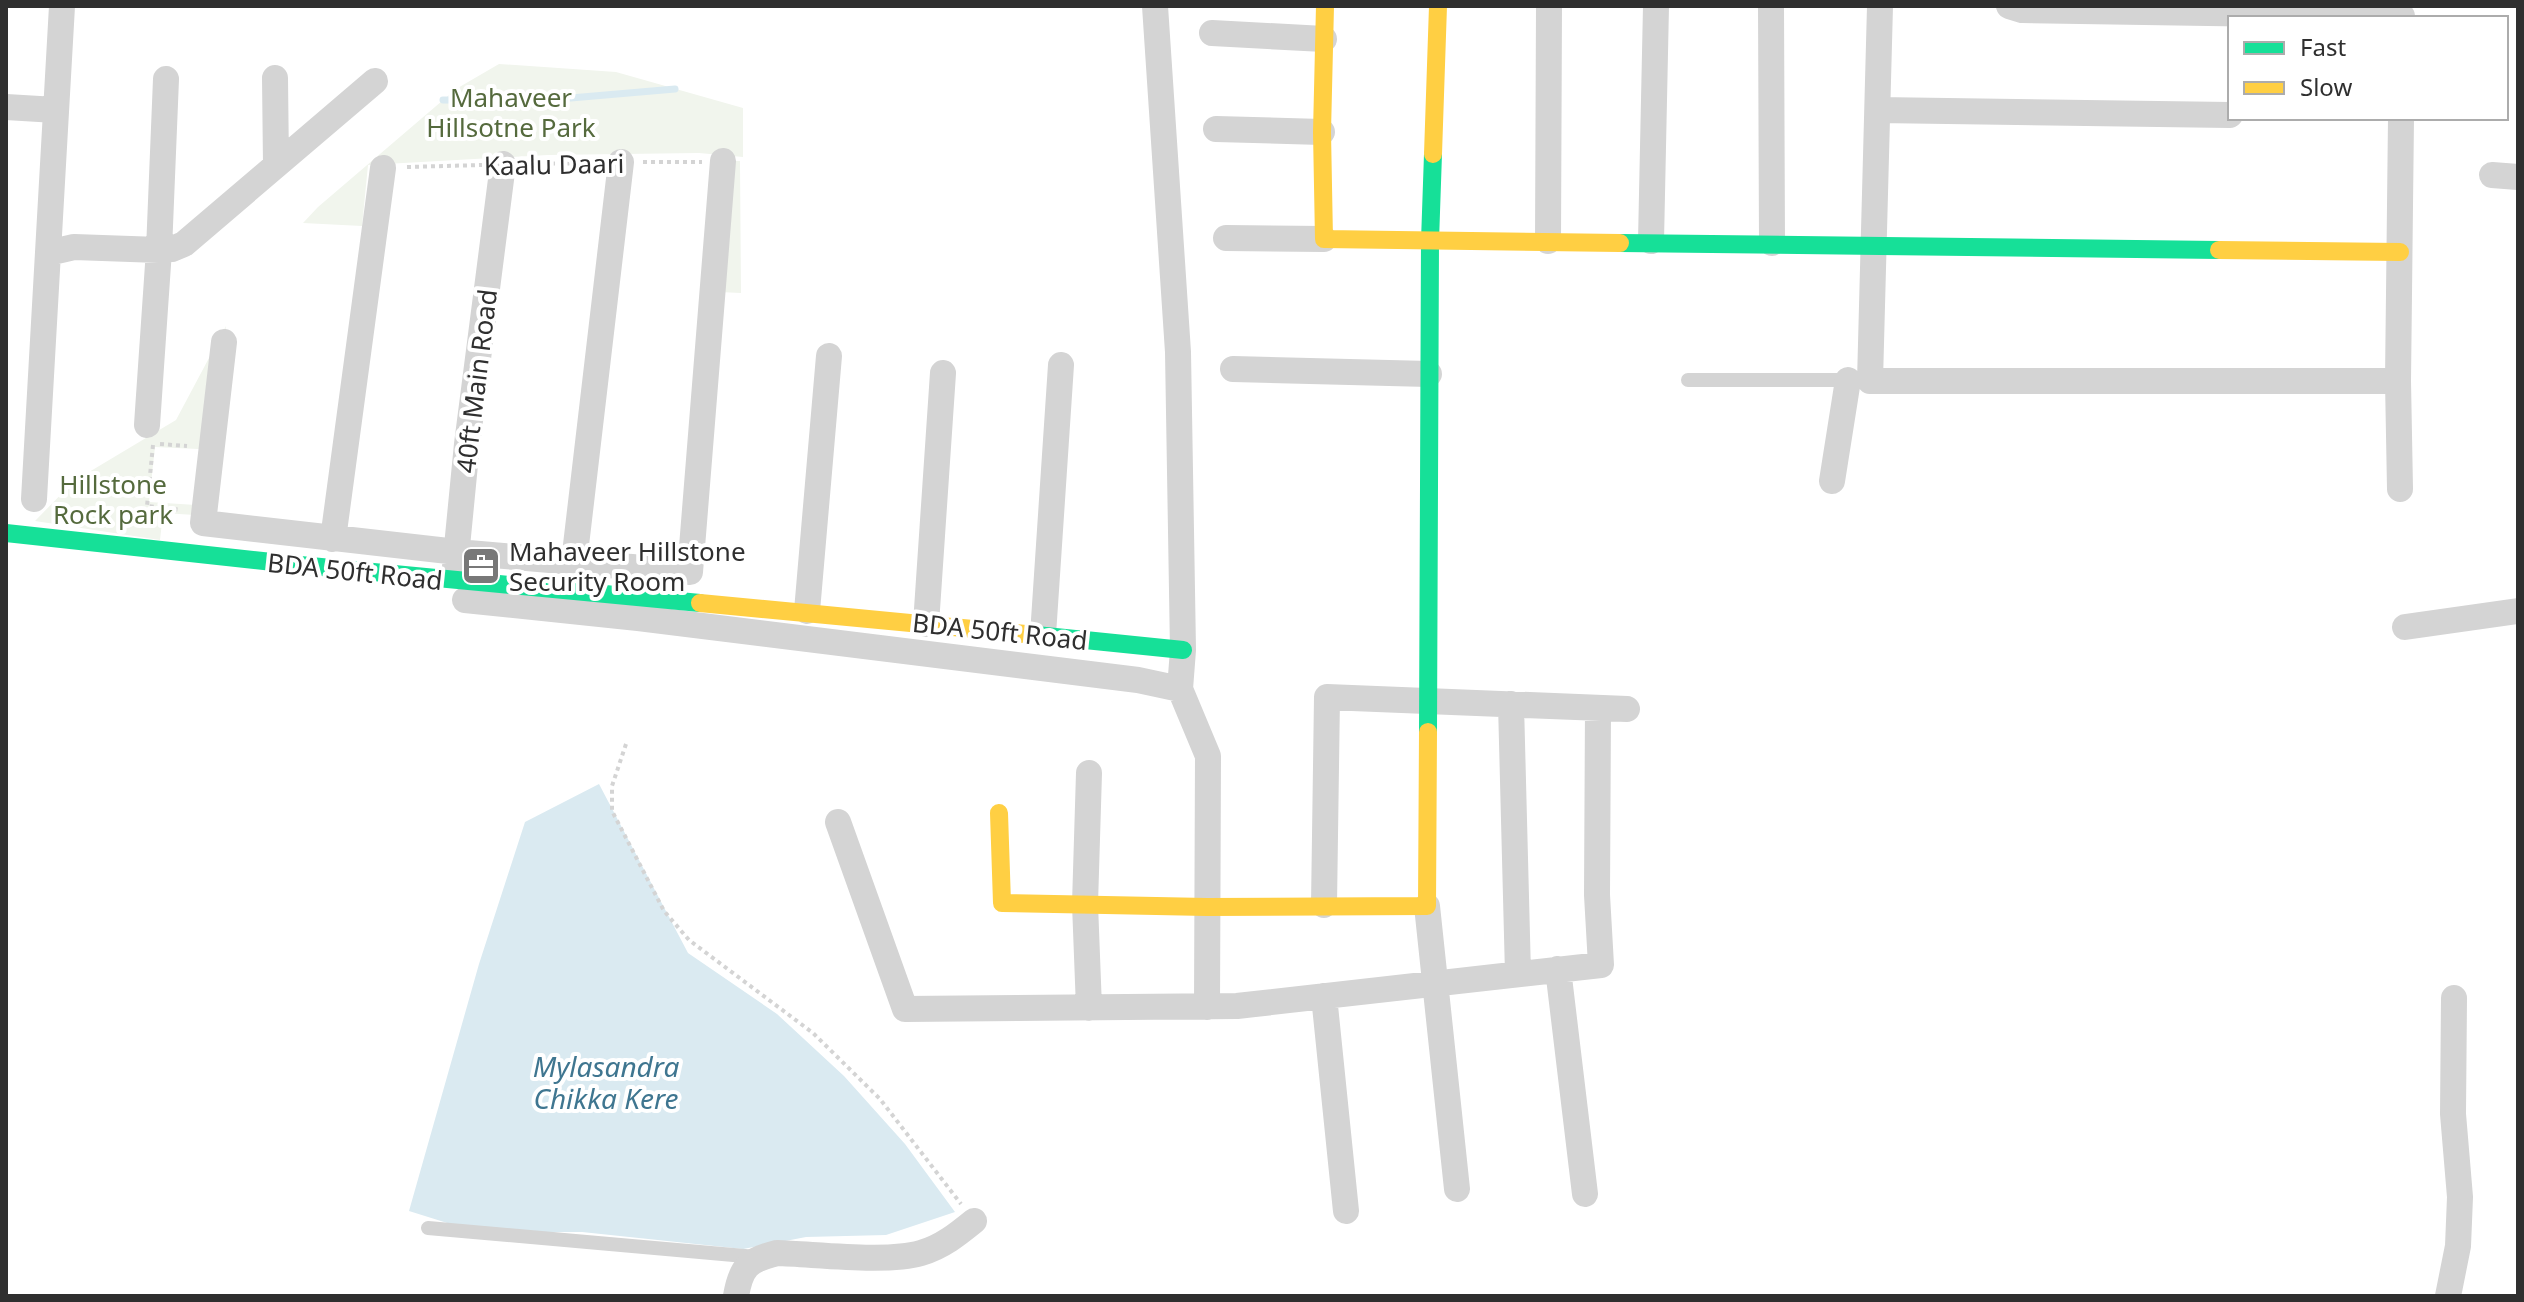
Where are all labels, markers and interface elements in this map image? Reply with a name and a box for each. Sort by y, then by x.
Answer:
legend [2228,16,2508,120]
text: Fast [2300,30,2346,63]
text: Slow [2300,70,2352,103]
park label: Mahaveer Hillsotne Park [426,79,596,145]
street label: Kaalu Daari [483,145,625,183]
street label: 40ft Main Road [447,287,505,475]
park label: Hillstone Rock park [53,466,173,532]
place label: Mahaveer Hillstone Security Room [509,533,746,599]
street label: BDA 50ft Road [266,544,444,598]
office icon: Mahaveer Hillstone Security Room [460,545,502,587]
street label: BDA 50ft Road [911,604,1089,658]
water label: Mylasandra Chikka Kere [533,1047,679,1117]

